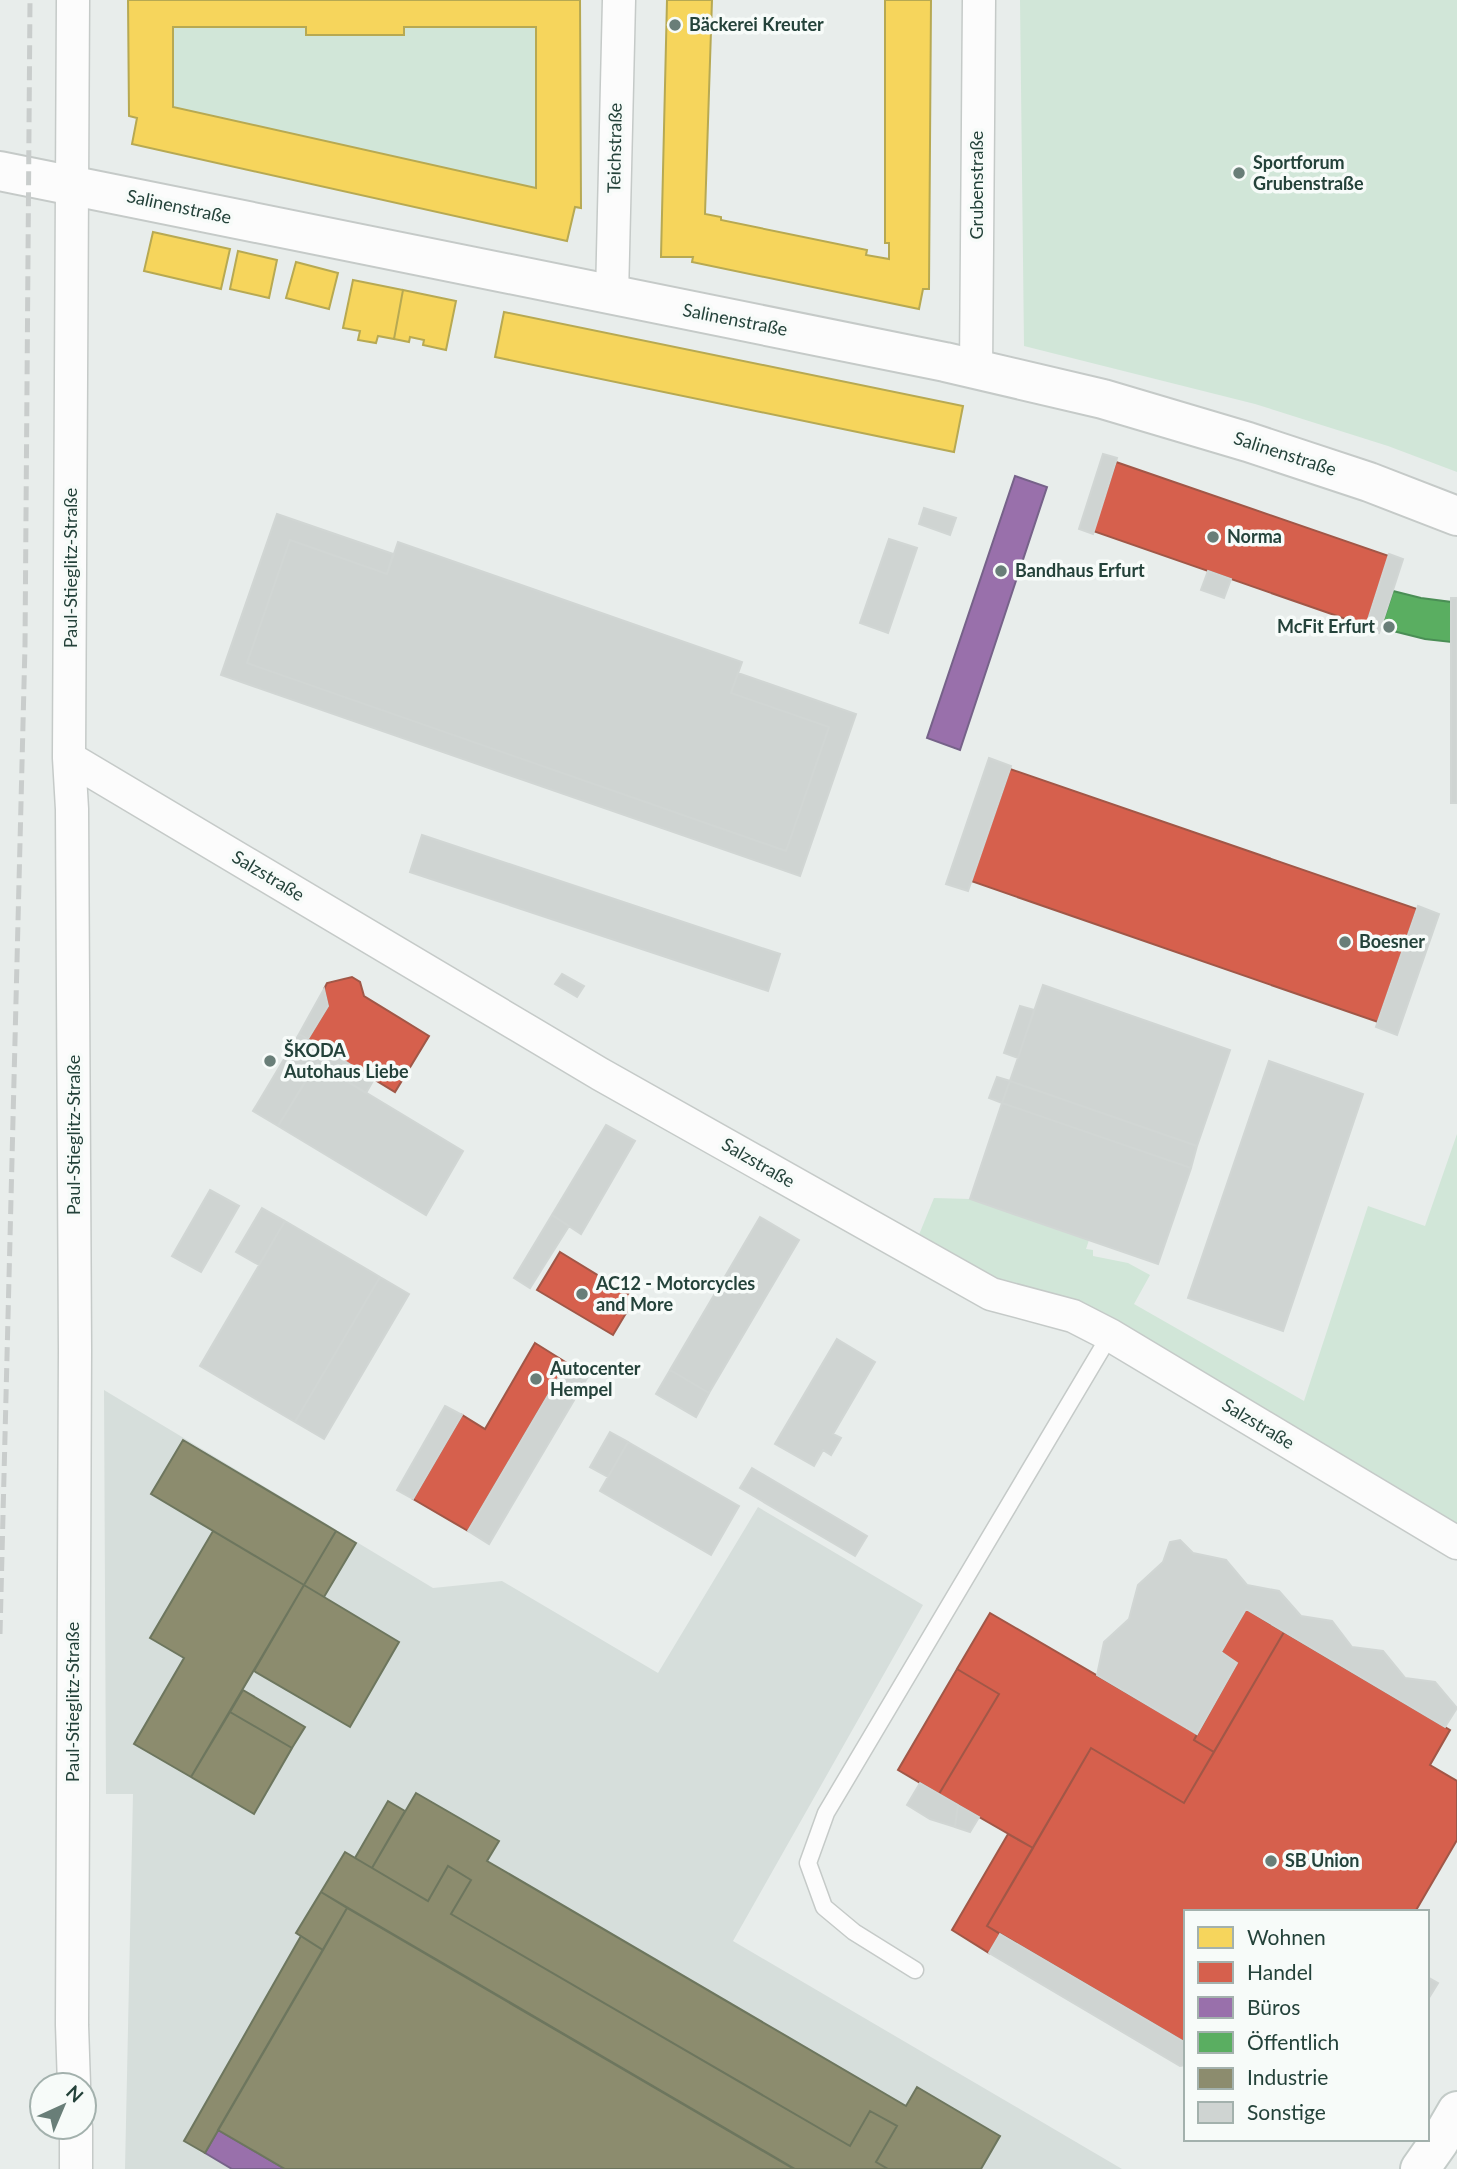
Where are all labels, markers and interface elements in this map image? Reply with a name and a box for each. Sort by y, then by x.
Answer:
place label: Bäckerei Kreuter [689,13,824,35]
marker: Bäckerei Kreuter [667,17,683,33]
street label: Teichstraße [602,103,626,193]
street label: Grubenstraße [965,131,987,239]
place label: Sportforum Grubenstraße [1253,151,1364,194]
marker: Sportforum Grubenstraße [1231,165,1247,181]
street label: Salinenstraße [125,184,233,228]
street label: Salinenstraße [681,298,789,340]
street label: Salinenstraße [1231,426,1339,480]
street label: Paul-Stieglitz-Straße [59,488,81,648]
place label: Norma [1227,525,1282,547]
marker: Norma [1205,529,1221,545]
place label: Bandhaus Erfurt [1015,559,1145,581]
marker: Bandhaus Erfurt [993,563,1009,579]
place label: McFit Erfurt [1277,615,1375,637]
marker: McFit Erfurt [1381,619,1397,635]
street label: Salzstraße [228,845,309,905]
place label: Boesner [1359,930,1425,952]
marker: Boesner [1337,934,1353,950]
place label: ŠKODA Autohaus Liebe [283,1039,409,1082]
marker: ŠKODA Autohaus Liebe [262,1053,278,1069]
street label: Paul-Stieglitz-Straße [62,1055,84,1215]
street label: Salzstraße [718,1132,799,1192]
place label: AC12 - Motorcycles and More [595,1272,755,1315]
marker: AC12 - Motorcycles and More [574,1286,590,1302]
place label: Autocenter Hempel [549,1357,641,1400]
marker: Autocenter Hempel [528,1371,544,1387]
street label: Salzstraße [1218,1393,1299,1453]
street label: Paul-Stieglitz-Straße [61,1622,83,1782]
place label: SB Union [1285,1849,1359,1871]
marker: SB Union [1263,1853,1279,1869]
legend [1184,1910,1429,2141]
text: Wohnen [1247,1924,1326,1949]
text: Handel [1247,1959,1313,1984]
text: Büros [1247,1994,1300,2019]
text: Öffentlich [1247,2029,1339,2054]
text: Industrie [1247,2064,1328,2089]
north arrow [28,2071,98,2141]
text: N [62,2080,88,2107]
text: Sonstige [1247,2099,1326,2124]

